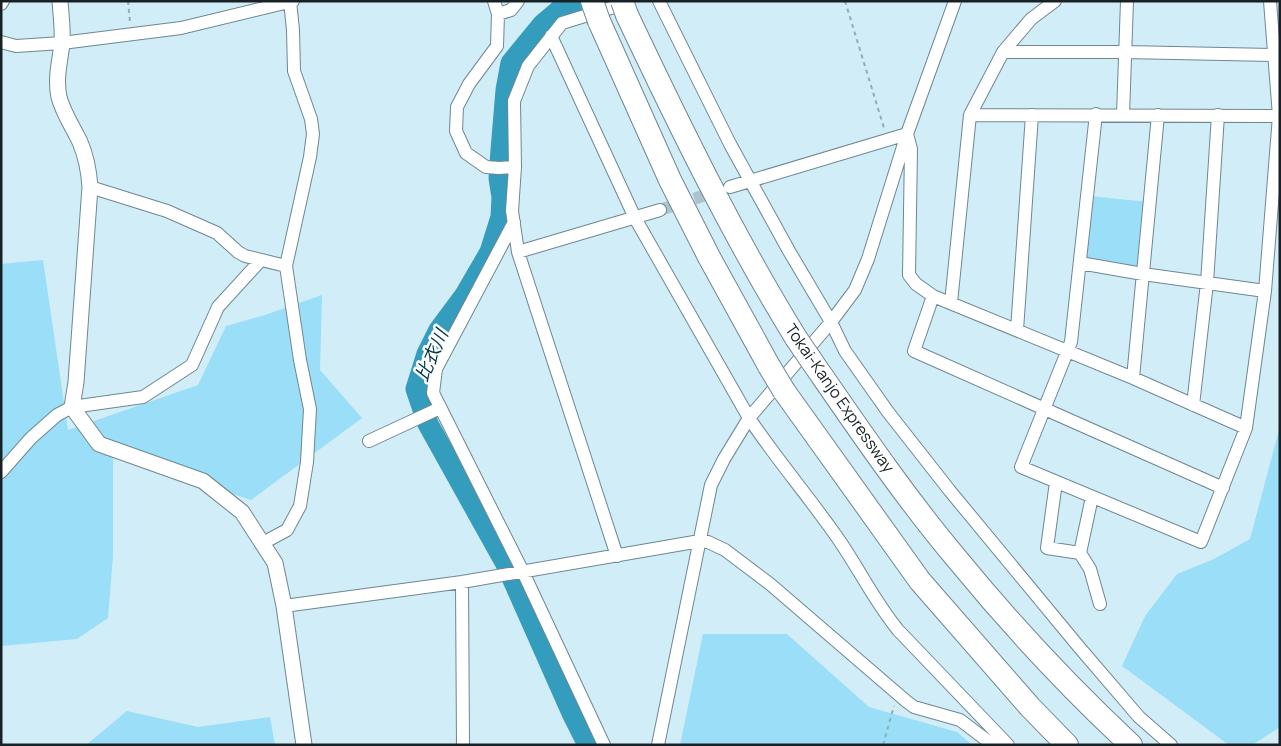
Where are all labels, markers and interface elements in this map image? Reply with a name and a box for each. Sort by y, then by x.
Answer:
street label: Tokai-Kanjo Expressway [780,319,900,477]
water label: 比衣川 [409,324,454,385]

